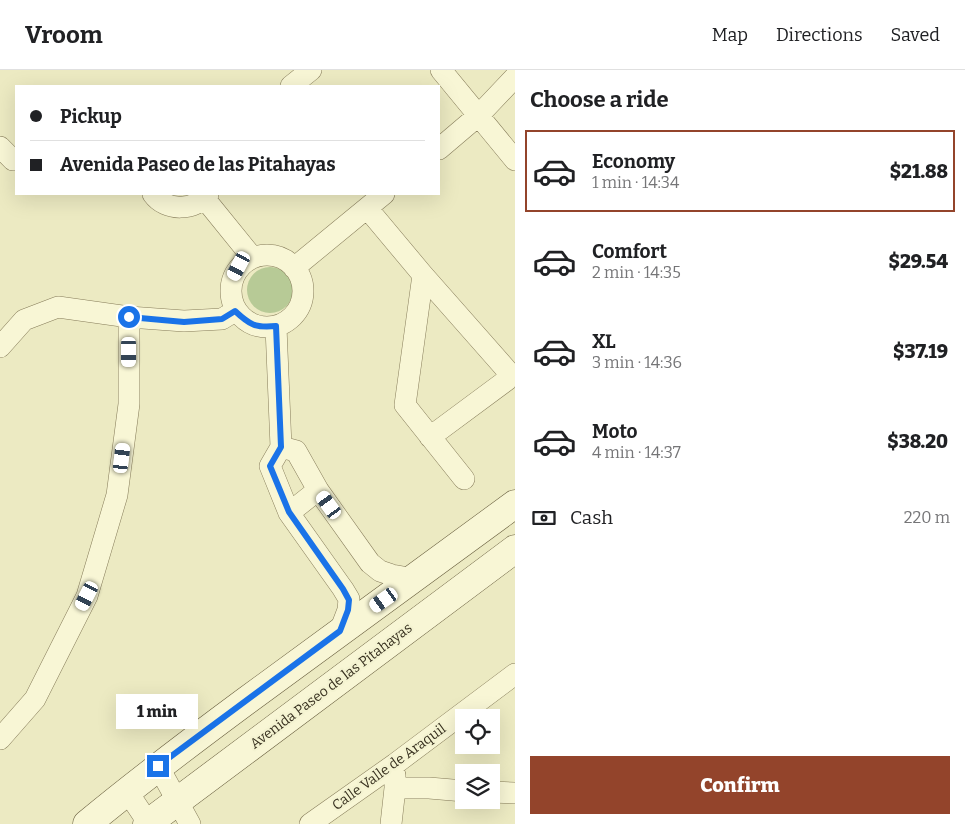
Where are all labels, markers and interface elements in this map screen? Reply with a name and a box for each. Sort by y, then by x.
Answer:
text: Vroom [25,21,103,49]
text: Map [712,24,748,46]
text: Directions [776,24,863,46]
text: Saved [891,24,940,46]
text: Choose a ride [530,86,669,113]
text: Pickup [60,105,122,128]
icon: car [532,149,577,194]
text: Economy [592,150,675,173]
text: Avenida Paseo de las Pitahayas [60,153,336,176]
text: $21.88 [890,160,948,183]
text: 1 min · 14:34 [592,173,679,192]
icon: car [532,239,577,284]
text: Comfort [592,240,667,263]
car [225,249,252,283]
text: $29.54 [889,250,948,273]
text: 2 min · 14:35 [592,263,681,282]
route start [118,306,140,328]
icon: car [532,329,577,374]
text: XL [592,330,616,353]
car [121,337,136,367]
text: $37.19 [893,340,948,363]
text: 3 min · 14:36 [592,353,682,372]
icon: car [532,419,577,464]
text: Moto [592,420,638,443]
text: $38.20 [887,430,948,453]
car [112,442,131,474]
text: 4 min · 14:37 [592,443,681,462]
car [314,488,343,522]
icon: cash [530,504,558,532]
text: Cash [570,506,613,529]
text: 220 m [904,508,950,527]
car [73,579,100,613]
car [367,585,400,615]
street label: Avenida Paseo de las Pitahayas [247,619,415,753]
callout: 1 min [117,694,199,728]
text: 1 min [137,702,177,721]
map controls [455,709,500,809]
button: locate [455,709,500,754]
street label: Calle Valle de Araquil [329,720,449,814]
route end [147,755,169,777]
button: Confirm [530,756,950,814]
button: layers [455,764,500,809]

